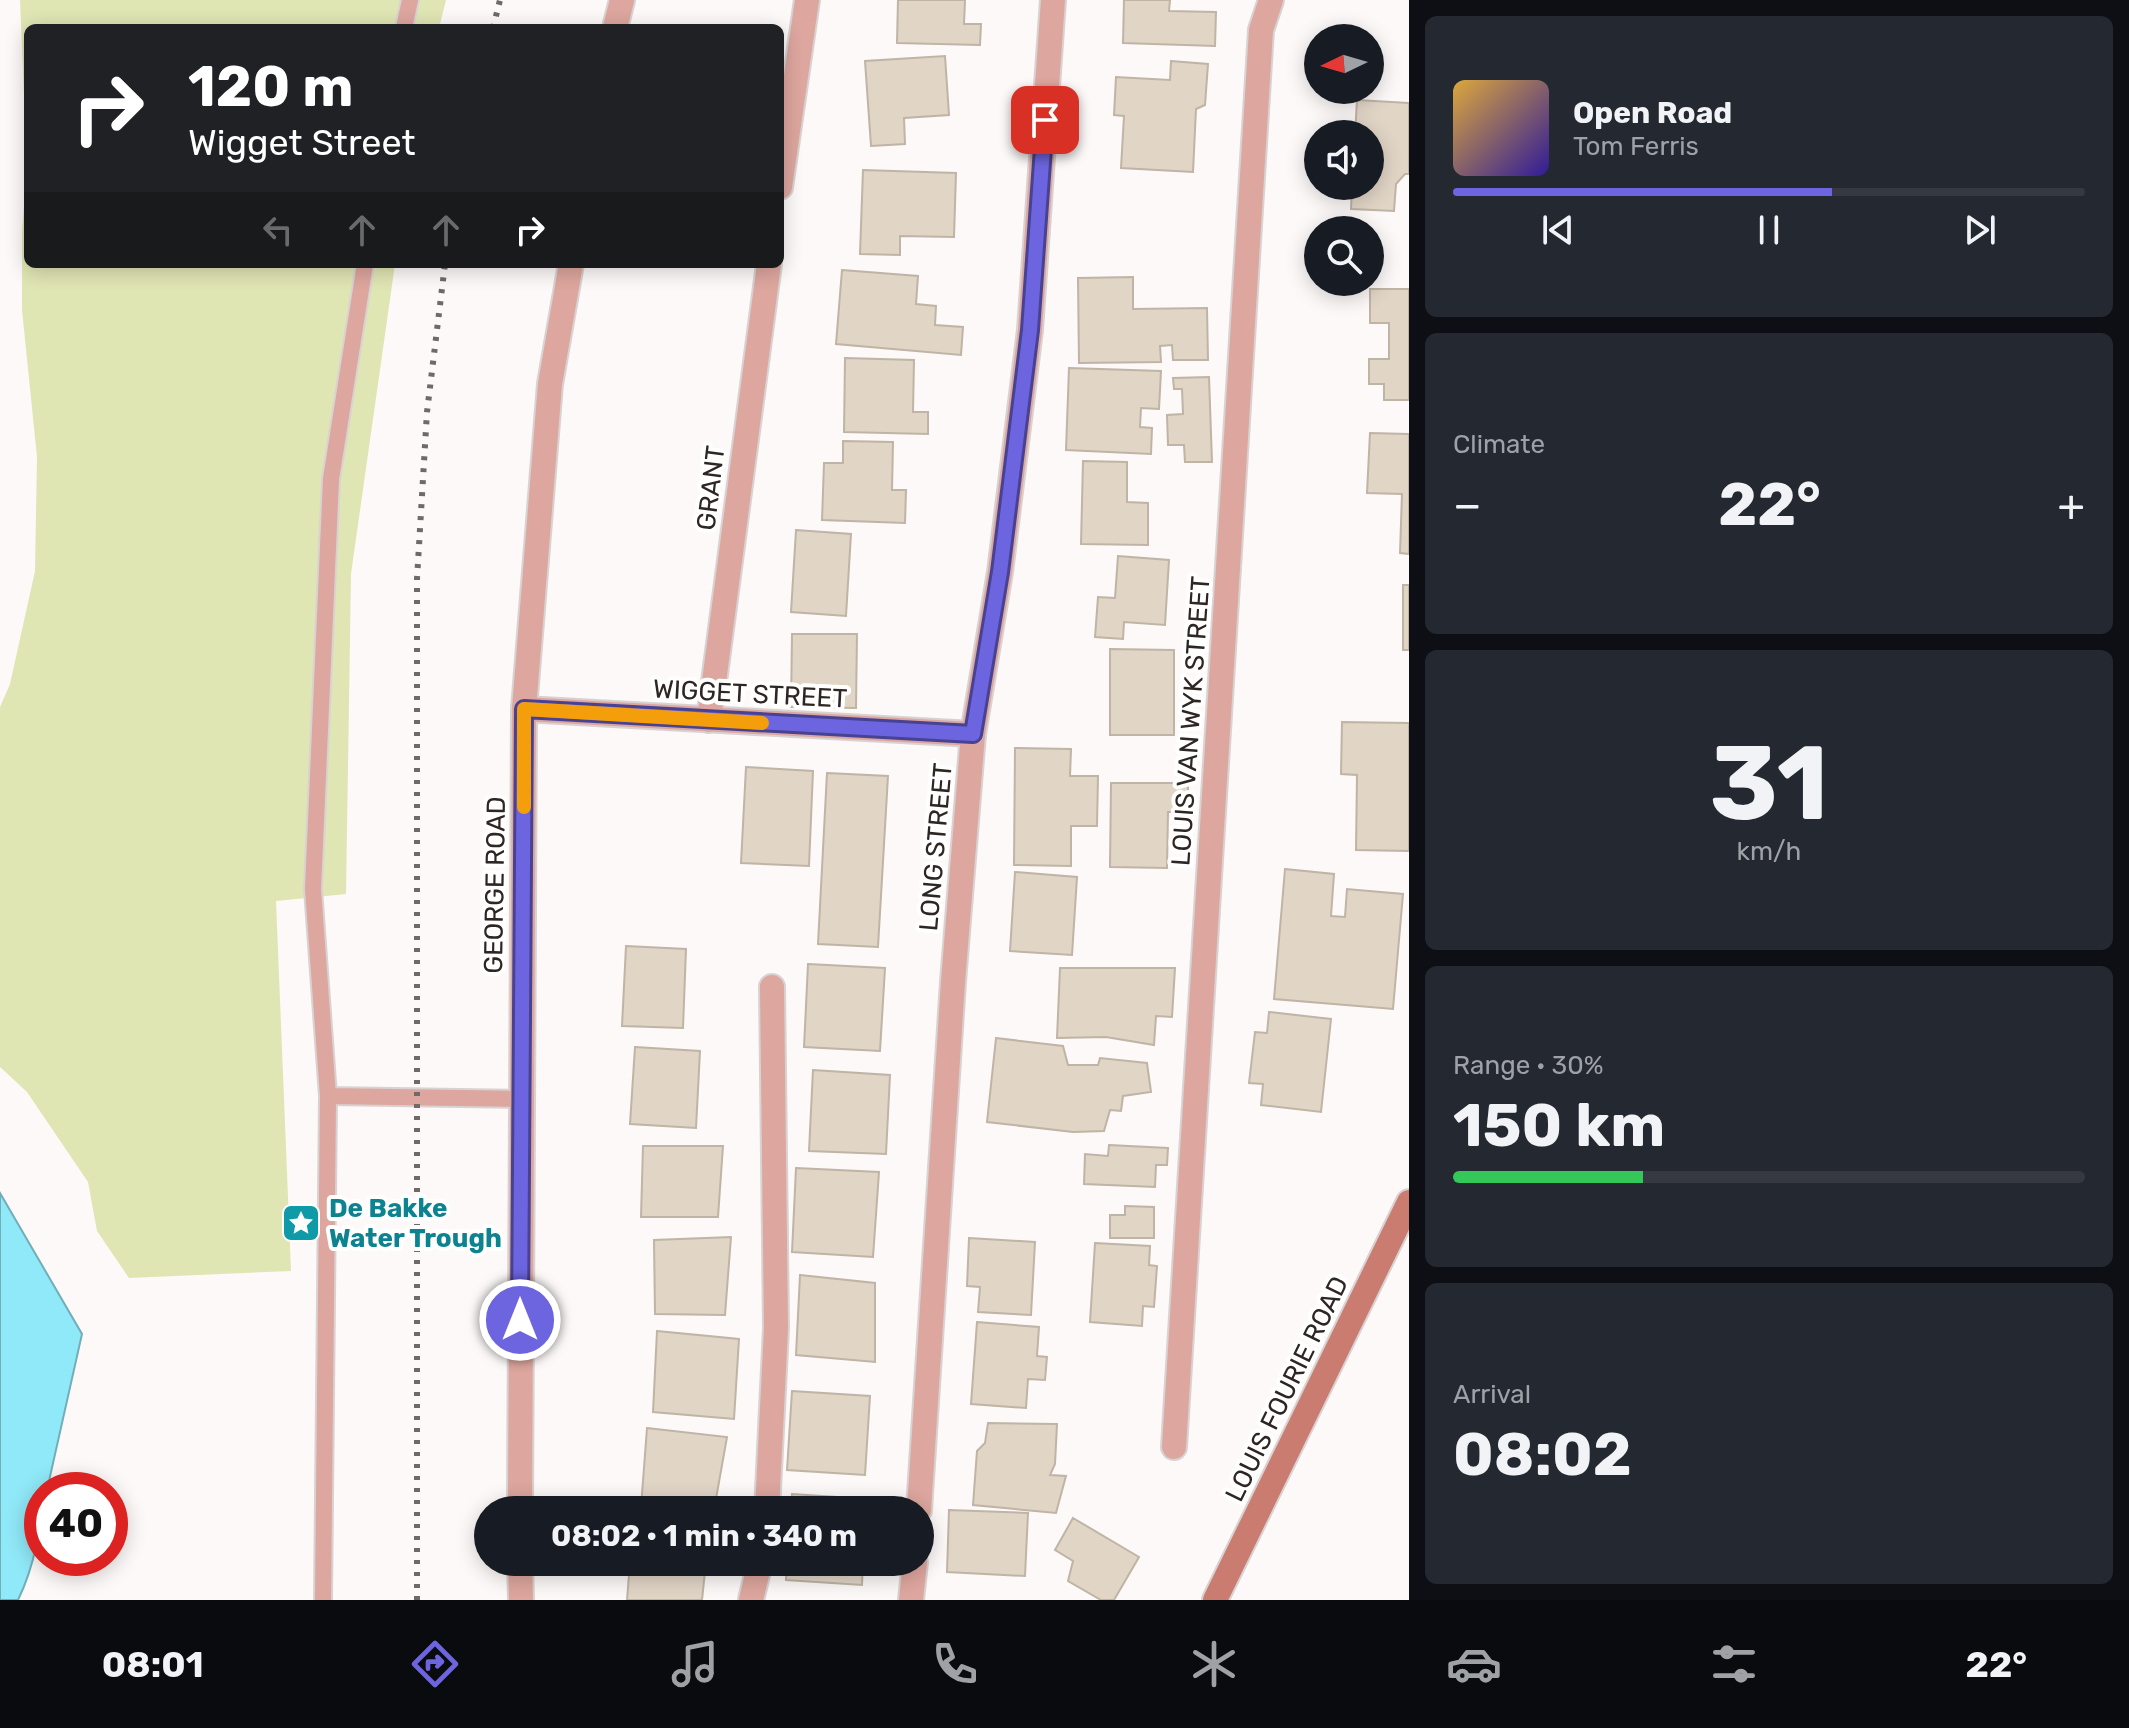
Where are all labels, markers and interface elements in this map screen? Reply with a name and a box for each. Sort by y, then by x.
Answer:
north arrow [1304,24,1384,104]
map controls [1304,24,1384,296]
text: 120 m [188,54,354,120]
icon: right [56,56,160,160]
pin [1011,86,1079,154]
text: Open Road [1573,95,1732,131]
icon: arrive [1023,98,1067,142]
button: sound [1304,120,1384,200]
text: Wigget Street [188,121,416,164]
text: Tom Ferris [1573,131,1699,162]
icon: left [256,208,300,252]
icon: ahead [340,208,384,252]
icon: ahead [424,208,468,252]
icon: right [508,208,552,252]
icon: previous [1536,208,1580,252]
icon: pause [1747,208,1791,252]
icon: next [1958,208,2002,252]
button: search [1304,216,1384,296]
text: Climate [1453,429,1545,460]
street label: GRANT [690,444,732,532]
text: 22° [1718,469,1821,540]
text: − [1453,479,1482,531]
text: + [2058,479,2085,531]
street label: LOUIS VAN WYK STREET [1165,575,1217,867]
street label: WIGGET STREET [652,673,848,715]
text: 31 [1710,722,1828,845]
street label: LONG STREET [913,762,959,932]
street label: GEORGE ROAD [478,796,512,974]
text: km/h [1737,836,1801,867]
text: Range · 30% [1453,1050,1603,1081]
text: 150 km [1453,1090,1665,1161]
place label: De Bakke Water Trough [329,1193,502,1254]
place icon: De Bakke Water Trough [280,1202,322,1244]
street label: LOUIS FOURIE ROAD [1219,1271,1355,1507]
position arrow [478,1278,562,1362]
text: Arrival [1453,1379,1531,1410]
text: 08:02 [1453,1419,1632,1490]
speed limit sign: 40 [24,1472,128,1576]
text: 08:02 · 1 min · 340 m [551,1518,857,1554]
icon: directions [407,1636,463,1692]
icon: music [667,1636,723,1692]
icon: phone [927,1636,983,1692]
icon: climate [1186,1636,1242,1692]
icon: car [1446,1636,1502,1692]
icon: filters [1706,1636,1762,1692]
text: 08:01 [102,1643,204,1686]
text: 22° [1966,1643,2027,1686]

